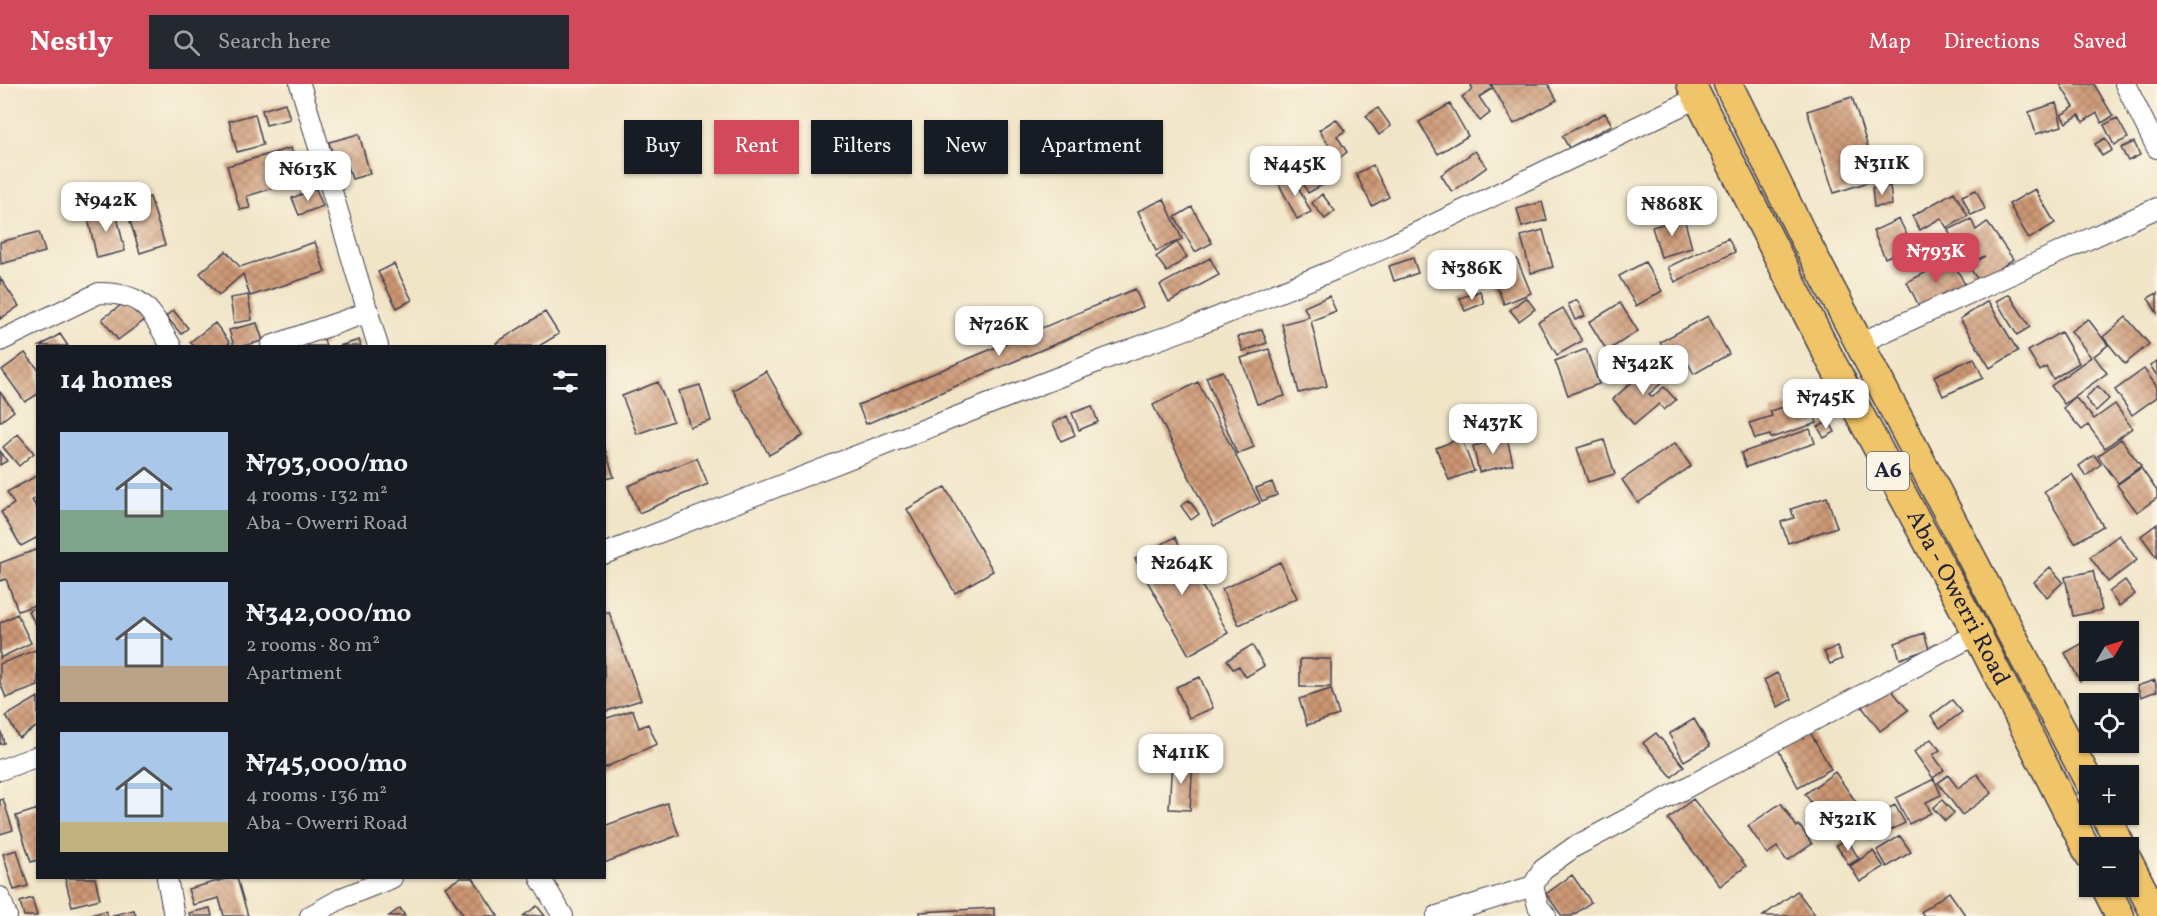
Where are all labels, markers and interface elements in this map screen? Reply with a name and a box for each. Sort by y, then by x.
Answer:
search box [149,15,569,69]
text: Nestly [30,23,113,62]
icon: search [170,26,203,59]
text: Search here [218,27,331,58]
text: Map [1869,28,1911,57]
text: Directions [1944,28,2040,57]
text: Saved [2073,28,2127,57]
chip: Buy [624,120,702,174]
chip: Rent [714,120,799,174]
chip: Filters [811,120,912,174]
chip: New [924,120,1008,174]
chip: Apartment [1020,120,1163,174]
pin: ₦311K [1840,145,1924,196]
pin: ₦445K [1253,146,1337,197]
text: ₦311K [1854,150,1910,178]
pin: ₦613K [266,151,350,202]
text: ₦445K [1264,151,1326,179]
text: ₦613K [279,156,337,184]
pin: ₦942K [64,182,148,233]
pin: ₦868K [1630,186,1714,237]
text: ₦942K [75,187,137,215]
text: ₦868K [1641,191,1703,219]
pin: ₦793K [1894,233,1978,284]
text: ₦793K [1906,238,1966,266]
pin: ₦386K [1430,250,1514,301]
text: ₦386K [1441,255,1503,283]
pin: ₦726K [957,306,1041,357]
text: ₦726K [969,311,1029,339]
pin: ₦342K [1601,345,1685,396]
text: ₦342K [1612,350,1674,378]
text: 14 homes [60,363,173,399]
icon: filters [549,365,582,398]
pin: ₦745K [1784,379,1868,430]
text: ₦745K [1797,384,1855,412]
pin: ₦437K [1451,404,1535,455]
text: ₦437K [1463,409,1523,437]
text: ₦793,000/mo [246,446,408,482]
road number: A6 [1867,452,1909,490]
icon: home [108,456,180,528]
text: 4 rooms · 132 m² [246,482,388,510]
street label: Aba - Owerri Road [1897,504,2018,692]
text: Aba - Owerri Road [246,510,408,538]
pin: ₦264K [1140,545,1224,596]
text: ₦264K [1151,550,1213,578]
text: ₦342,000/mo [246,596,412,632]
icon: home [108,606,180,678]
north arrow [2079,621,2139,681]
map controls [2079,621,2139,897]
text: 2 rooms · 80 m² [246,632,380,660]
text: Apartment [246,660,342,688]
button: locate [2079,693,2139,753]
pin: ₦411K [1139,734,1223,785]
text: ₦411K [1152,739,1210,767]
text: ₦745,000/mo [246,746,407,782]
icon: home [108,756,180,828]
button: + [2079,765,2139,825]
text: 4 rooms · 136 m² [246,782,387,810]
pin: ₦321K [1806,801,1890,852]
text: ₦321K [1819,806,1877,834]
text: Aba - Owerri Road [246,810,408,838]
button: − [2079,837,2139,897]

